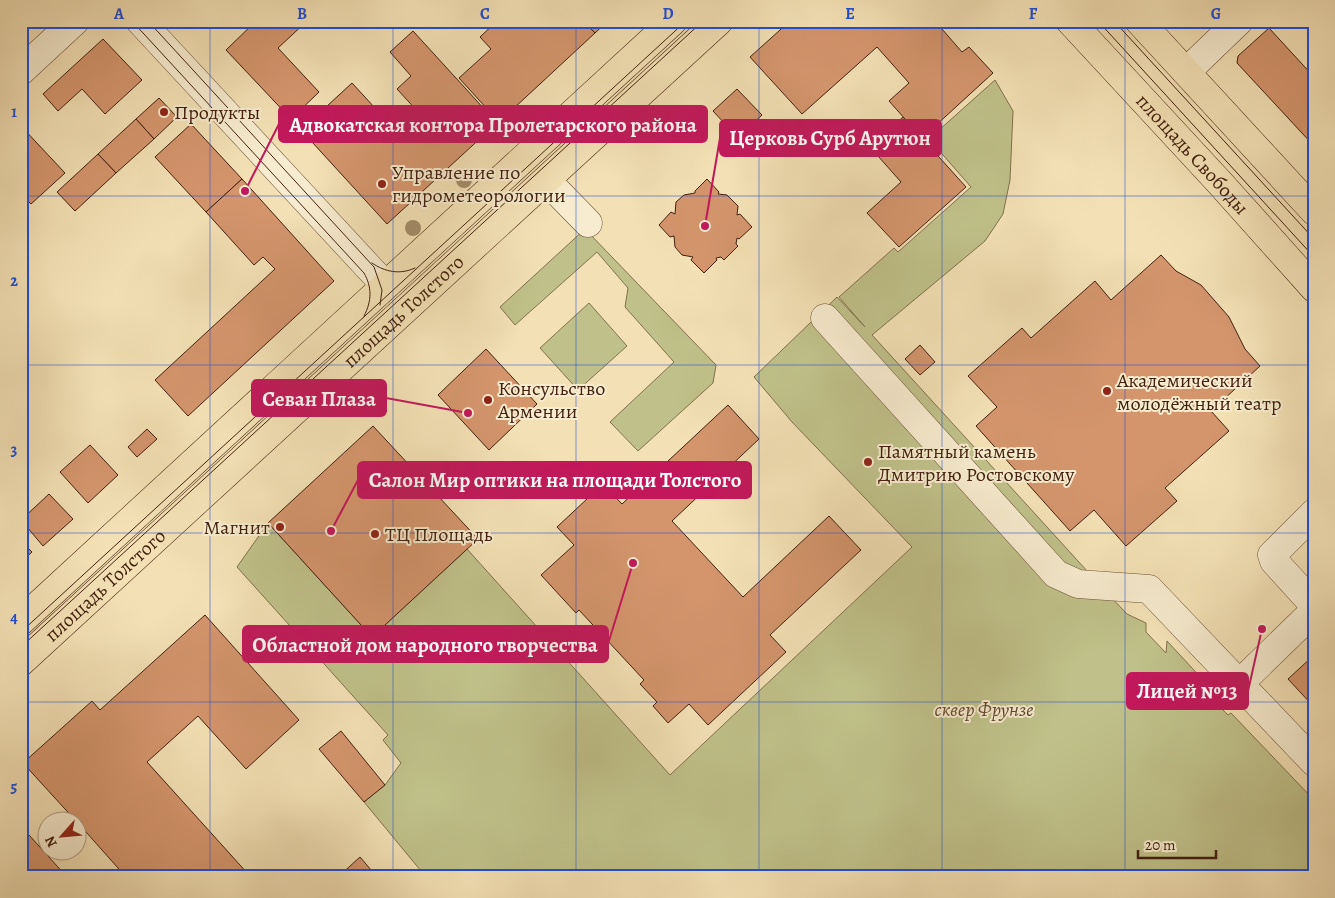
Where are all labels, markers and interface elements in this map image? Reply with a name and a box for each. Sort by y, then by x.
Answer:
text: A [113,3,125,25]
text: B [297,3,307,25]
text: C [480,3,490,25]
text: D [662,3,674,25]
text: E [845,3,855,25]
text: F [1029,3,1038,25]
text: G [1211,3,1221,25]
street label: площадь Свободы [1130,88,1255,220]
place label: Продукты [174,99,260,126]
text: 1 [11,101,17,123]
marker: Продукты [158,106,170,118]
callout: Адвокатская контора Пролетарского района [279,106,707,142]
text: Адвокатская контора Пролетарского района [288,111,697,139]
callout: Церковь Сурб Арутюн [720,120,941,156]
text: Церковь Сурб Арутюн [729,124,931,152]
place label: Управление по гидрометеорологии [392,159,566,209]
marker: Управление по гидрометеорологии [376,178,388,190]
street label: площадь Толстого [337,248,470,374]
text: 2 [10,270,18,292]
place label: Академический молодёжный театр [1116,367,1281,417]
place label: Консульство Армении [497,375,605,425]
callout: Севан Плаза [252,380,386,416]
text: Севан Плаза [262,385,376,413]
marker: Академический молодёжный театр [1101,385,1113,397]
marker: Консульство Армении [482,394,494,406]
place label: Памятный камень Дмитрию Ростовскому [878,438,1075,488]
text: 3 [11,439,18,461]
marker: Памятный камень Дмитрию Ростовскому [862,456,874,468]
callout: Салон Мир оптики на площади Толстого [358,462,751,498]
text: Салон Мир оптики на площади Толстого [369,466,742,494]
place label: Магнит [203,514,270,541]
marker: Магнит [274,521,286,533]
place label: ТЦ Площадь [385,521,493,548]
street label: площадь Толстого [39,522,171,647]
marker: ТЦ Площадь [369,528,381,540]
text: 4 [10,607,18,629]
callout: Областной дом народного творчества [243,626,608,662]
text: Областной дом народного творчества [252,631,598,659]
callout: Лицей №13 [1127,673,1248,709]
text: Лицей №13 [1136,677,1238,705]
park label: сквер Фрунзе [934,696,1034,723]
text: 5 [11,776,18,798]
north arrow [38,810,88,860]
scale bar [1138,828,1215,860]
text: N [40,833,62,851]
text: 20 m [1145,835,1176,855]

